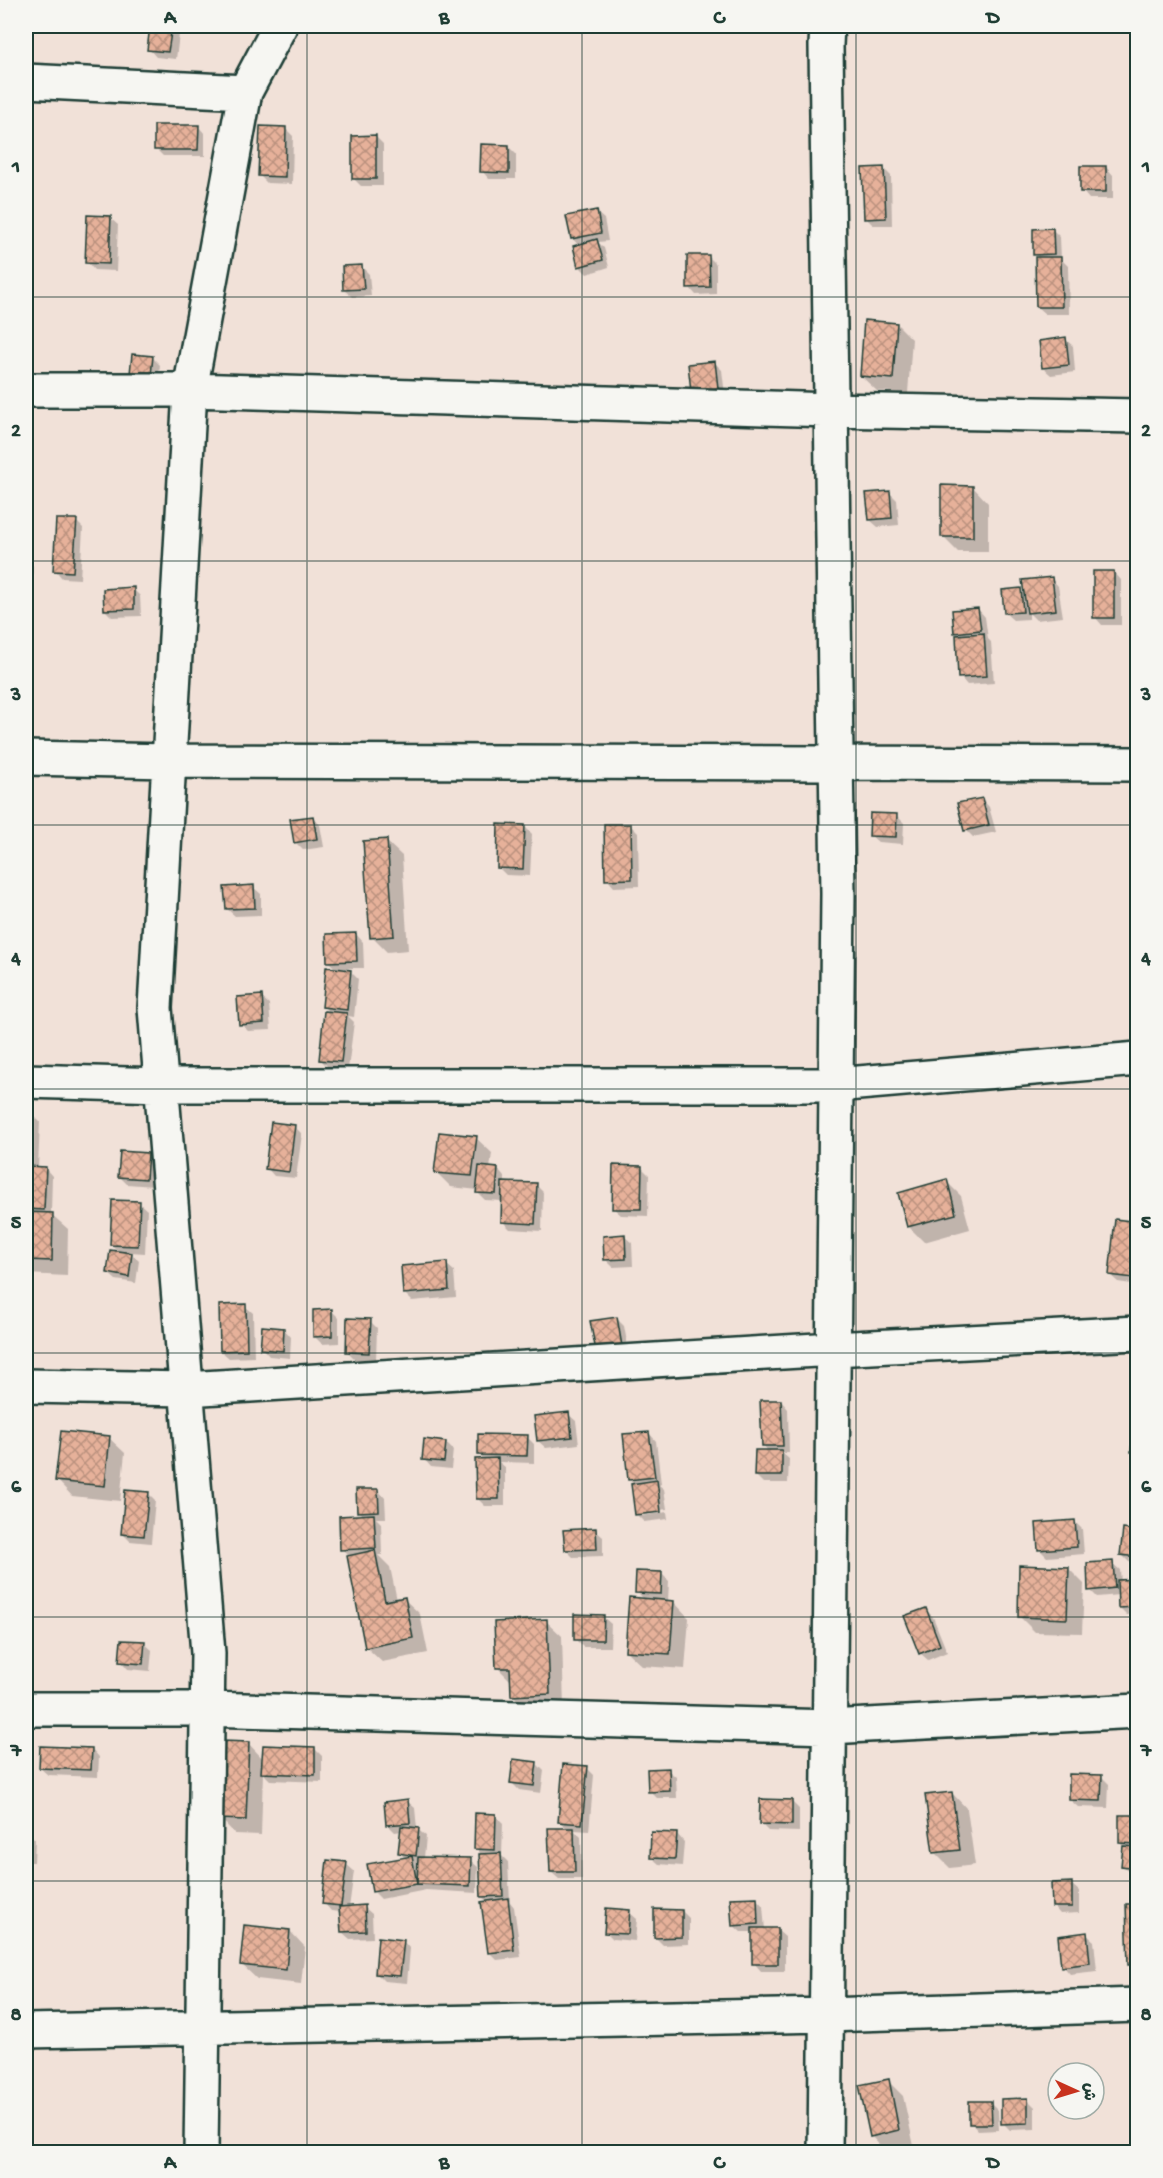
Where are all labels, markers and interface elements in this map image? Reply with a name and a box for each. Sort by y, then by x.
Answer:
text: A [163,8,178,31]
text: B [438,8,450,31]
text: C [713,8,727,31]
text: D [984,8,1000,31]
text: 1 [11,157,20,180]
text: 1 [1141,157,1150,180]
text: 2 [11,421,21,444]
text: 2 [1141,421,1151,444]
text: 3 [10,685,21,708]
text: 3 [1140,685,1151,708]
text: 4 [10,949,21,972]
text: 4 [1140,949,1151,972]
text: 5 [11,1213,22,1236]
text: 5 [1141,1213,1152,1236]
text: 6 [11,1477,22,1500]
text: 6 [1141,1477,1152,1500]
text: 7 [10,1741,23,1764]
text: 7 [1140,1741,1153,1764]
text: 8 [11,2005,22,2028]
text: 8 [1141,2005,1152,2028]
north arrow [1046,2061,1106,2121]
text: ش [1077,2082,1098,2101]
text: A [163,2153,178,2176]
text: B [438,2153,450,2176]
text: C [713,2153,727,2176]
text: D [984,2153,1000,2176]

